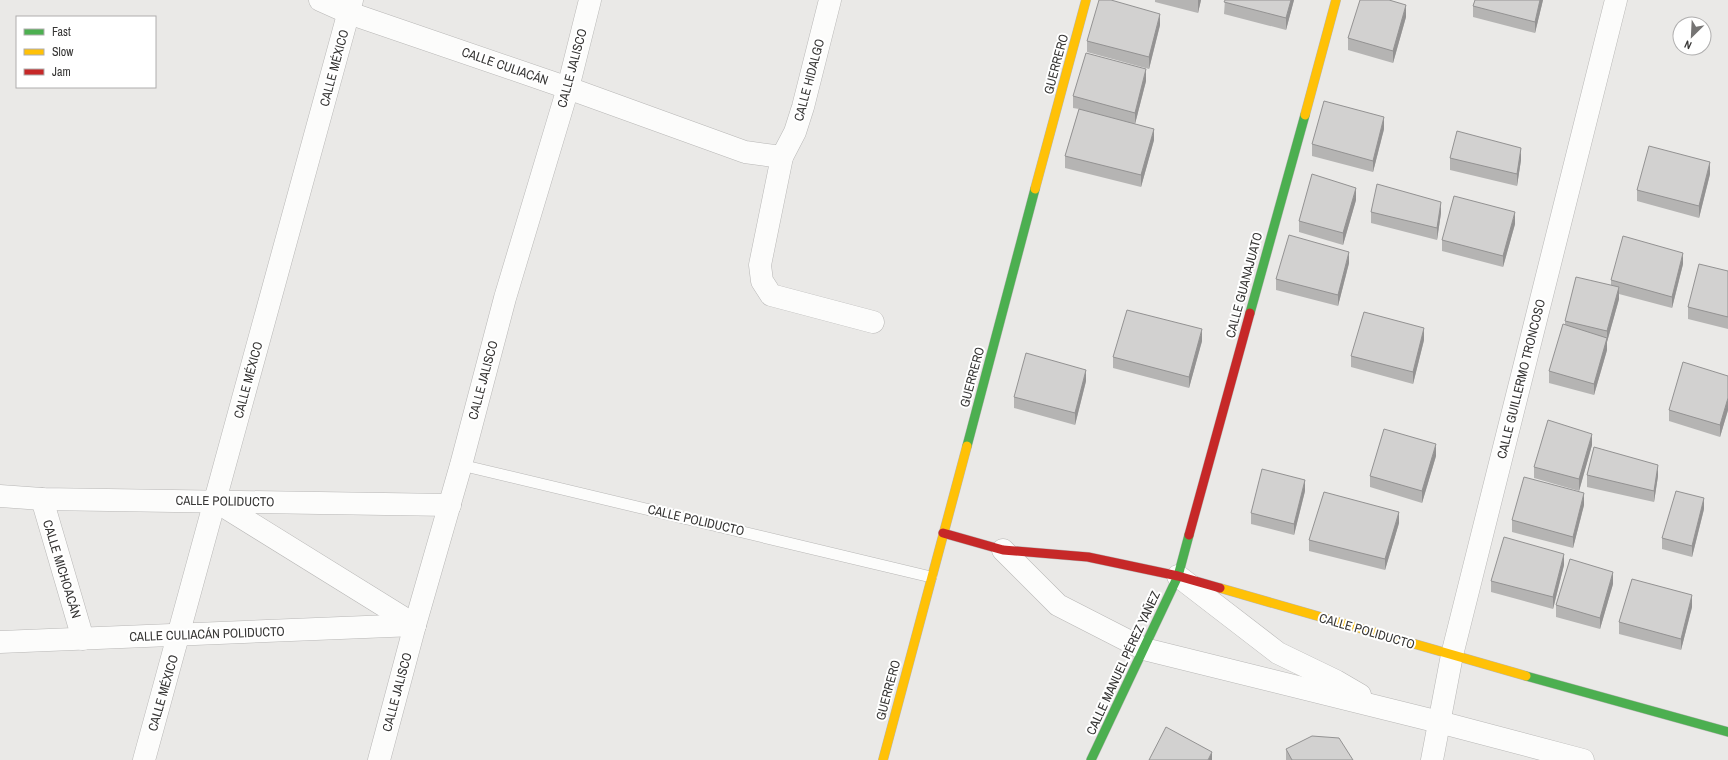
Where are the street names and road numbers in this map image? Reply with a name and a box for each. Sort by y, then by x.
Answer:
street label: CALLE JALISCO [553,27,591,109]
street label: CALLE MÉXICO [316,28,352,108]
street label: GUERRERO [1040,32,1072,96]
street label: CALLE HIDALGO [790,37,828,123]
street label: CALLE CULIACÁN [459,43,551,89]
street label: CALLE GUANAJUATO [1222,230,1266,340]
street label: CALLE GUILLERMO TRONCOSO [1493,297,1549,461]
street label: CALLE JALISCO [464,339,502,421]
street label: CALLE MÉXICO [230,340,266,420]
street label: GUERRERO [956,345,988,409]
street label: CALLE POLIDUCTO [175,492,275,510]
street label: CALLE POLIDUCTO [646,501,746,539]
street label: CALLE MICHOACÁN [39,518,85,620]
street label: CALLE MANUEL PÉREZ YAÑEZ [1082,588,1164,738]
street label: CALLE POLIDUCTO [1317,609,1417,653]
street label: CALLE CULIACÁN POLIDUCTO [129,623,285,645]
street label: CALLE JALISCO [378,651,416,733]
street label: CALLE MÉXICO [144,653,182,733]
street label: GUERRERO [872,658,904,722]

